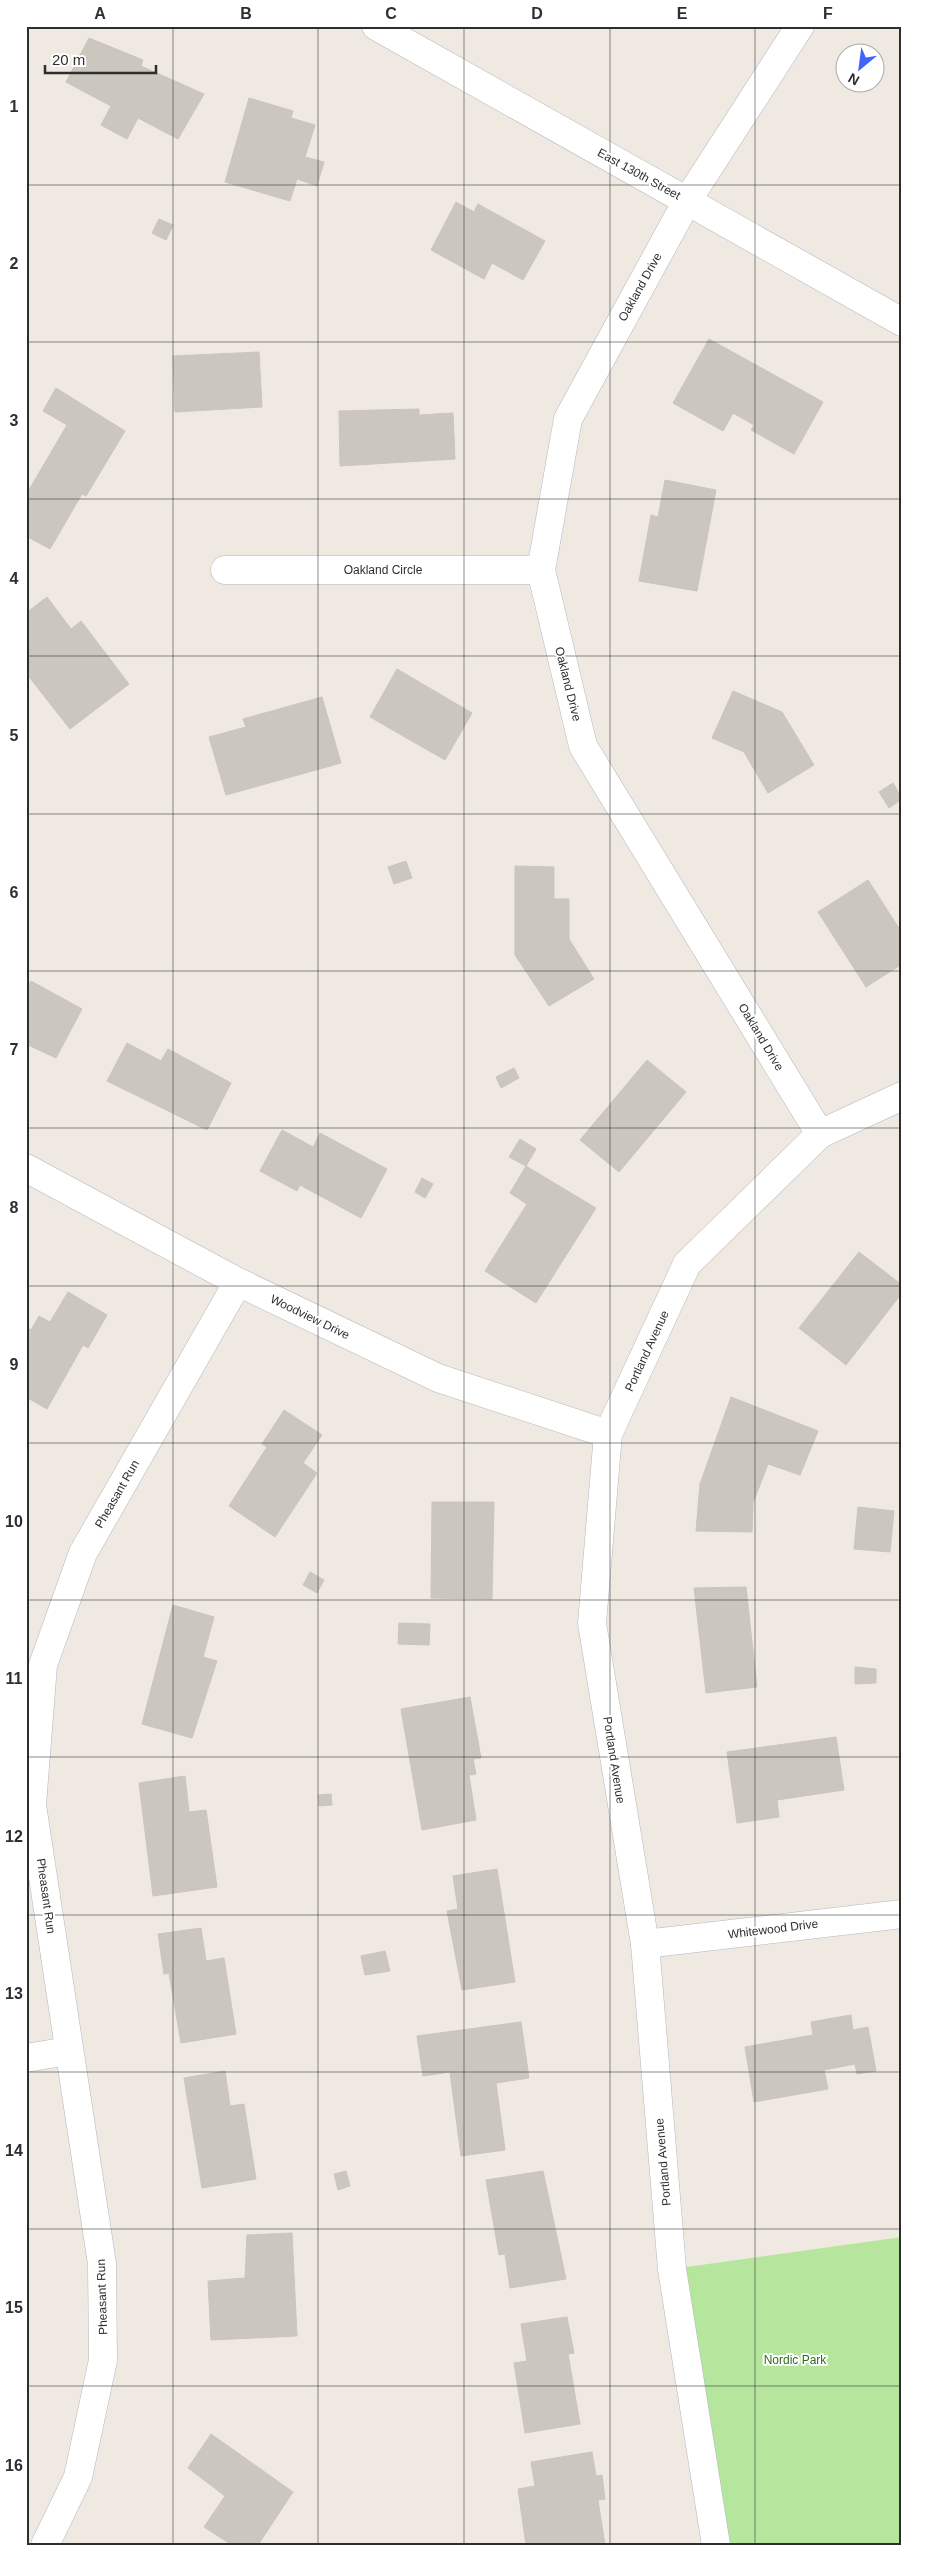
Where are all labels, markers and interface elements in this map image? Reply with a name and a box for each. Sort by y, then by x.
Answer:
text: A [94,5,106,22]
text: B [240,5,252,22]
text: C [385,5,397,22]
text: D [531,5,543,22]
text: E [677,5,688,22]
text: F [823,5,833,22]
scale bar [45,42,156,74]
north arrow [836,42,886,92]
text: 20 m [52,51,85,68]
text: N [845,70,862,89]
text: 1 [10,98,19,115]
street label: East 130th Street [595,145,684,203]
street label: Oakland Drive [615,250,665,324]
text: 2 [10,255,19,272]
text: 3 [10,412,19,429]
street label: Oakland Circle [344,563,423,577]
text: 4 [10,570,19,587]
street label: Oakland Drive [552,645,584,723]
text: 5 [10,727,19,744]
text: 6 [10,884,19,901]
street label: Oakland Drive [735,1001,787,1073]
text: 7 [10,1041,19,1058]
text: 8 [10,1199,19,1216]
street label: Woodview Drive [268,1292,352,1342]
street label: Portland Avenue [622,1308,672,1394]
text: 9 [10,1356,19,1373]
street label: Pheasant Run [92,1458,142,1530]
text: 10 [5,1513,23,1530]
text: 11 [6,1670,23,1687]
street label: Portland Avenue [600,1716,628,1805]
text: 12 [5,1828,23,1845]
street label: Pheasant Run [34,1857,58,1935]
street label: Whitewood Drive [727,1916,819,1941]
text: 13 [5,1985,23,2002]
street label: Portland Avenue [652,2117,674,2206]
text: 14 [5,2142,23,2159]
street label: Pheasant Run [94,2259,110,2335]
text: 15 [5,2299,23,2316]
park label: Nordic Park [764,2353,827,2367]
text: 16 [5,2457,23,2474]

